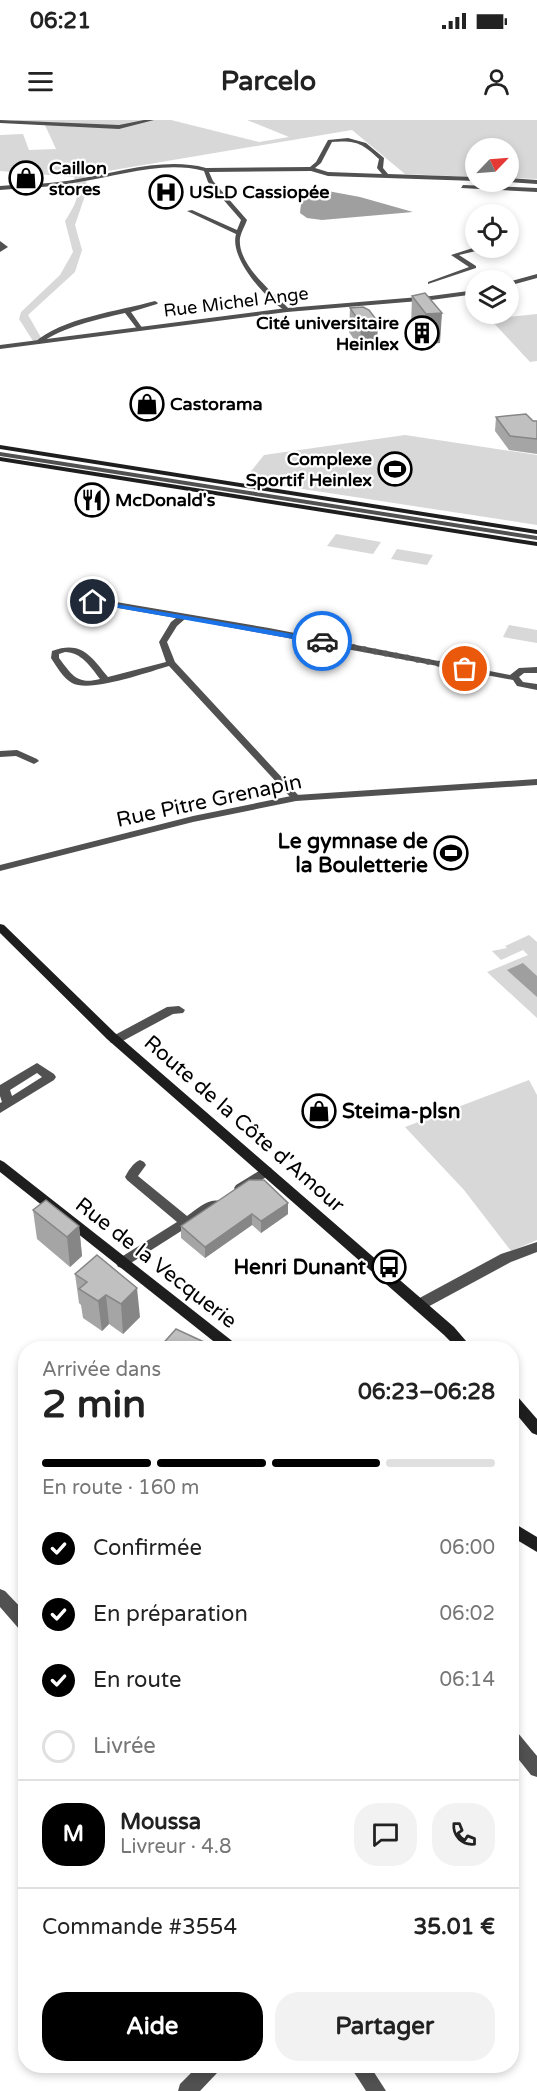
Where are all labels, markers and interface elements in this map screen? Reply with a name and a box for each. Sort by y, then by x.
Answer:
text: 06:21 [30,8,91,34]
icon: menu [24,65,57,98]
text: Parcelo [221,65,316,98]
icon: person [480,65,513,98]
north arrow [465,138,519,192]
map controls [465,138,519,324]
place label: Caillon stores [49,157,107,200]
shop icon: Caillon stores [8,160,44,196]
hospital icon: USLD Cassiopée [148,174,184,210]
place label: USLD Cassiopée [189,181,329,203]
button: locate [465,204,519,258]
button: layers [465,270,519,324]
street label: Rue Michel Ange [162,282,310,322]
place label: Cité universitaire Heinlex [256,312,399,355]
building icon: Cité universitaire Heinlex [404,315,440,351]
shop icon: Castorama [129,386,165,422]
place label: Castorama [170,393,263,415]
place label: Complexe Sportif Heinlex [246,448,372,491]
sports icon: Complexe Sportif Heinlex [377,451,413,487]
restaurant icon: McDonald's [74,482,110,518]
place label: McDonald's [115,489,216,511]
pin [67,576,118,627]
icon: home [76,585,109,618]
courier [292,611,352,671]
icon: car [306,625,339,658]
pin [439,643,490,694]
icon: bag [448,652,481,685]
street label: Rue Pitre Grenapin [114,769,304,833]
place label: Le gymnase de la Bouletterie [278,829,428,878]
sports icon: Le gymnase de la Bouletterie [433,835,469,871]
street label: Route de la Côte d'Amour [139,1030,349,1218]
shop icon: Steima-plsn [301,1093,337,1129]
place label: Steima-plsn [342,1099,460,1124]
street label: Rue de la Vecquerie [70,1192,242,1334]
bus stop icon: Henri Dunant [371,1249,407,1285]
place label: Henri Dunant [233,1255,366,1280]
text: Arrivée dans [42,1358,161,1382]
text: 06:23–06:28 [358,1379,495,1405]
text: 2 min [42,1381,146,1428]
text: En route · 160 m [42,1476,199,1500]
icon: check [42,1532,75,1565]
text: Confirmée [93,1535,202,1561]
text: 06:00 [440,1536,495,1560]
icon: check [42,1598,75,1631]
text: En préparation [93,1601,248,1627]
text: 06:02 [440,1602,495,1626]
icon: check [42,1664,75,1697]
text: En route [93,1667,182,1693]
text: 06:14 [440,1668,495,1692]
text: Livrée [93,1733,156,1759]
button: chat [354,1803,417,1866]
button: phone [432,1803,495,1866]
text: Moussa [120,1809,201,1835]
text: M [63,1821,84,1847]
text: Livreur · 4.8 [120,1835,231,1859]
text: Commande #3554 [42,1914,237,1940]
text: 35.01 € [414,1914,495,1940]
button: Aide [42,1992,263,2061]
button: Partager [275,1992,495,2061]

